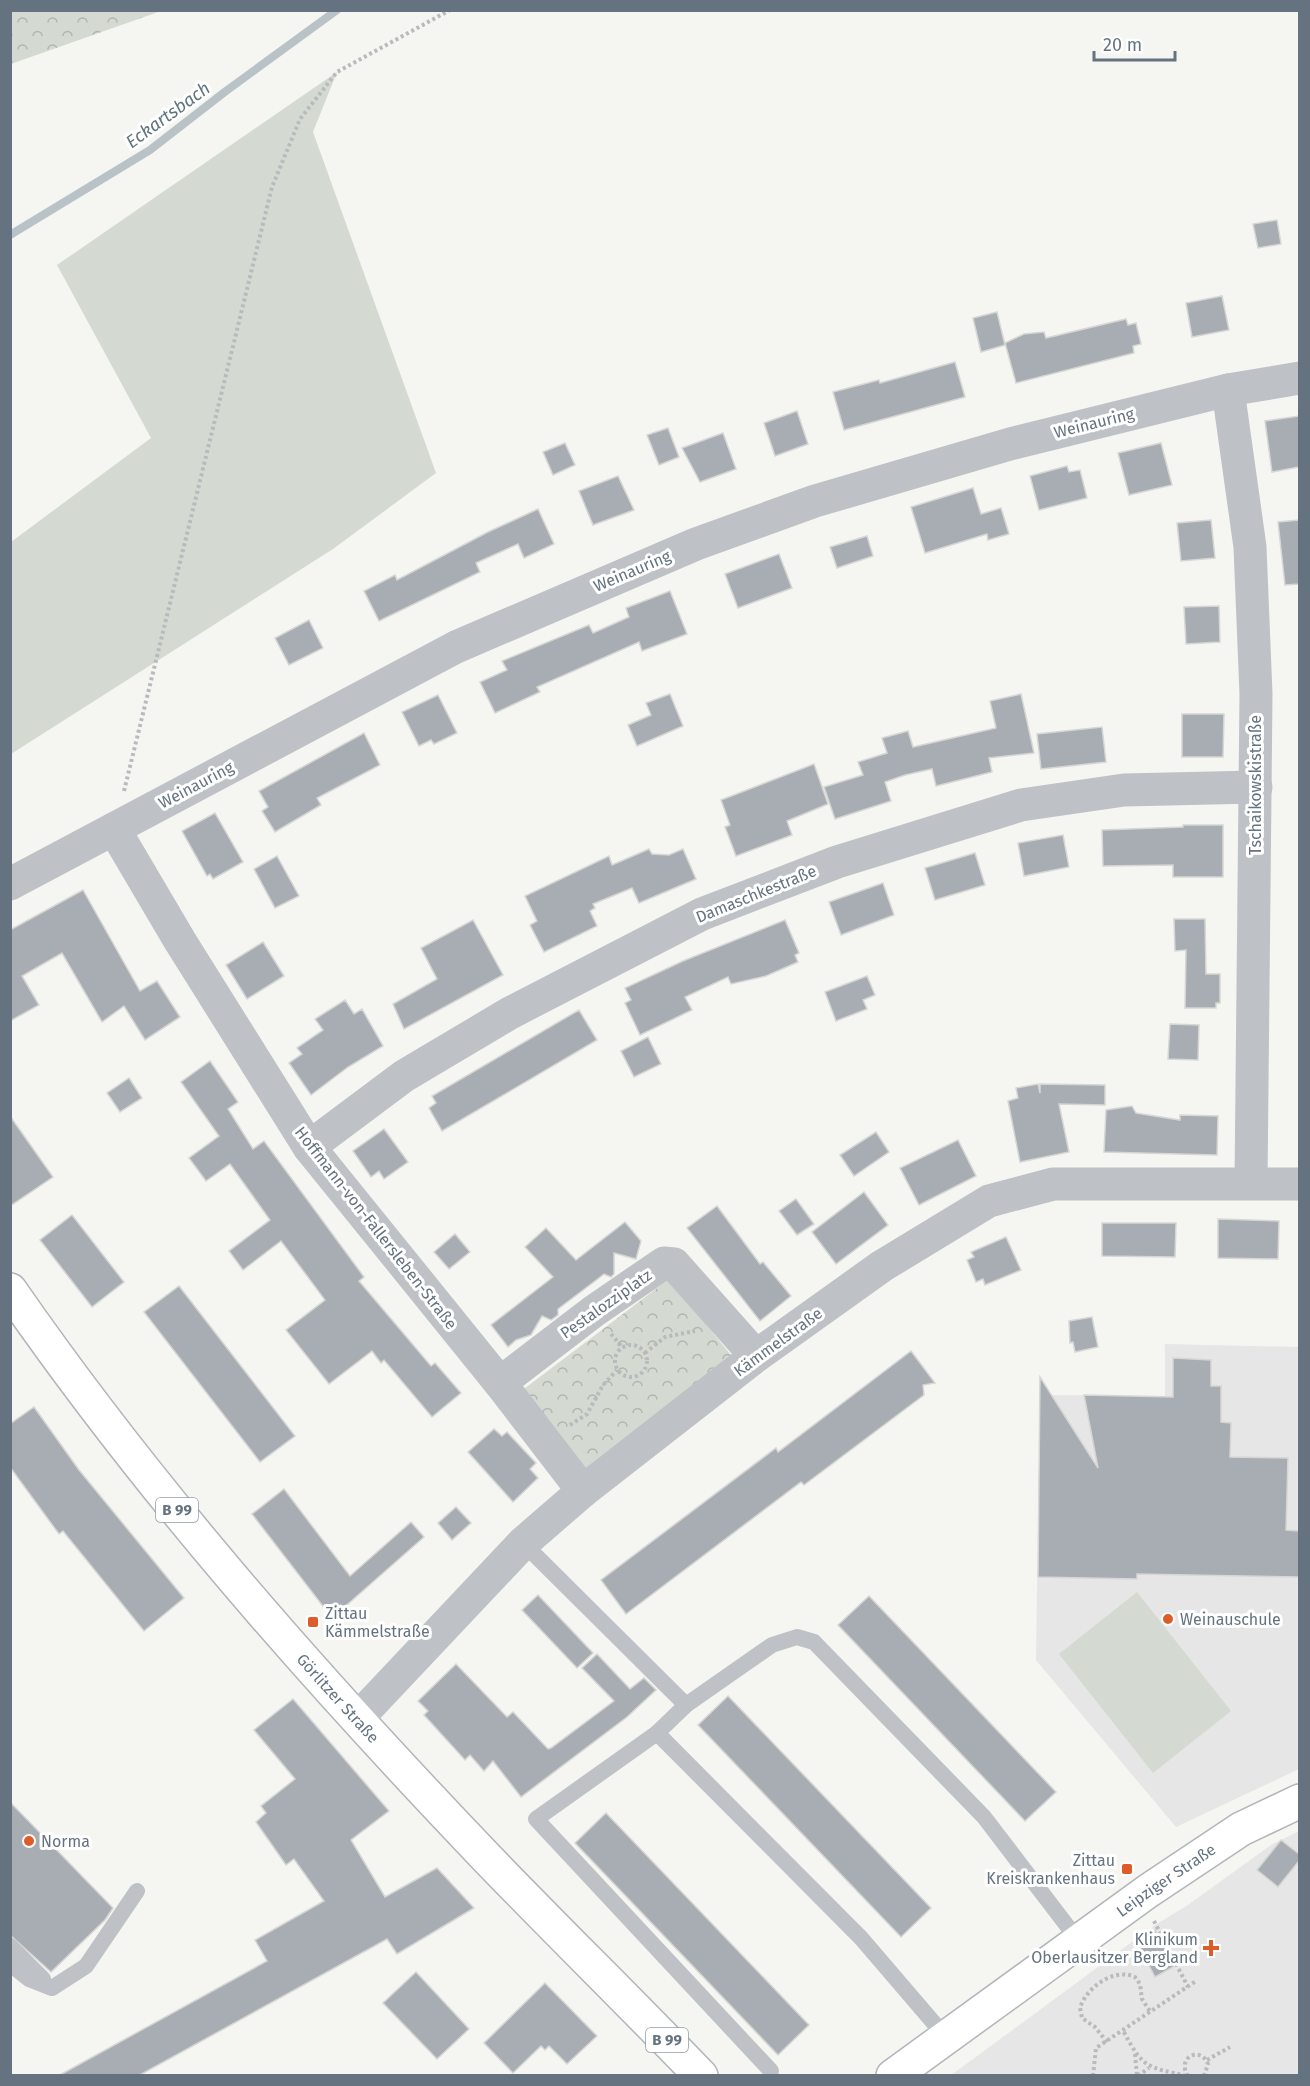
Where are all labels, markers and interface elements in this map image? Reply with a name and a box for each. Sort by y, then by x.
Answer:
scale bar [1094,24,1175,62]
text: 20 m [1103,34,1142,56]
water label: Eckartsbach [122,77,214,153]
street label: Weinauring [1052,404,1137,442]
street label: Weinauring [591,546,674,596]
street label: Tschaikowskistraße [1246,715,1265,855]
street label: Weinauring [155,757,237,813]
street label: Damaschkestraße [693,861,819,927]
street label: Hoffmann-von-Fallersleben-Straße [291,1123,461,1333]
street label: Pestalozziplatz [557,1265,655,1343]
street label: Kämmelstraße [730,1304,826,1380]
road number: B 99 [156,1498,198,1522]
place label: Zittau Kämmelstraße [325,1604,430,1641]
place label: Weinauschule [1180,1610,1281,1629]
marker: Weinauschule [1161,1612,1175,1626]
marker: Zittau Kämmelstraße [306,1615,320,1629]
street label: Görlitzer Straße [293,1649,383,1747]
place label: Norma [41,1832,90,1851]
marker: Norma [22,1834,36,1848]
street label: Leipziger Straße [1112,1839,1219,1920]
place label: Zittau Kreiskrankenhaus [986,1851,1115,1888]
marker: Zittau Kreiskrankenhaus [1120,1862,1134,1876]
place label: Klinikum Oberlausitzer Bergland [1031,1930,1198,1967]
marker: Klinikum Oberlausitzer Bergland [1202,1939,1220,1957]
road number: B 99 [646,2028,688,2052]

